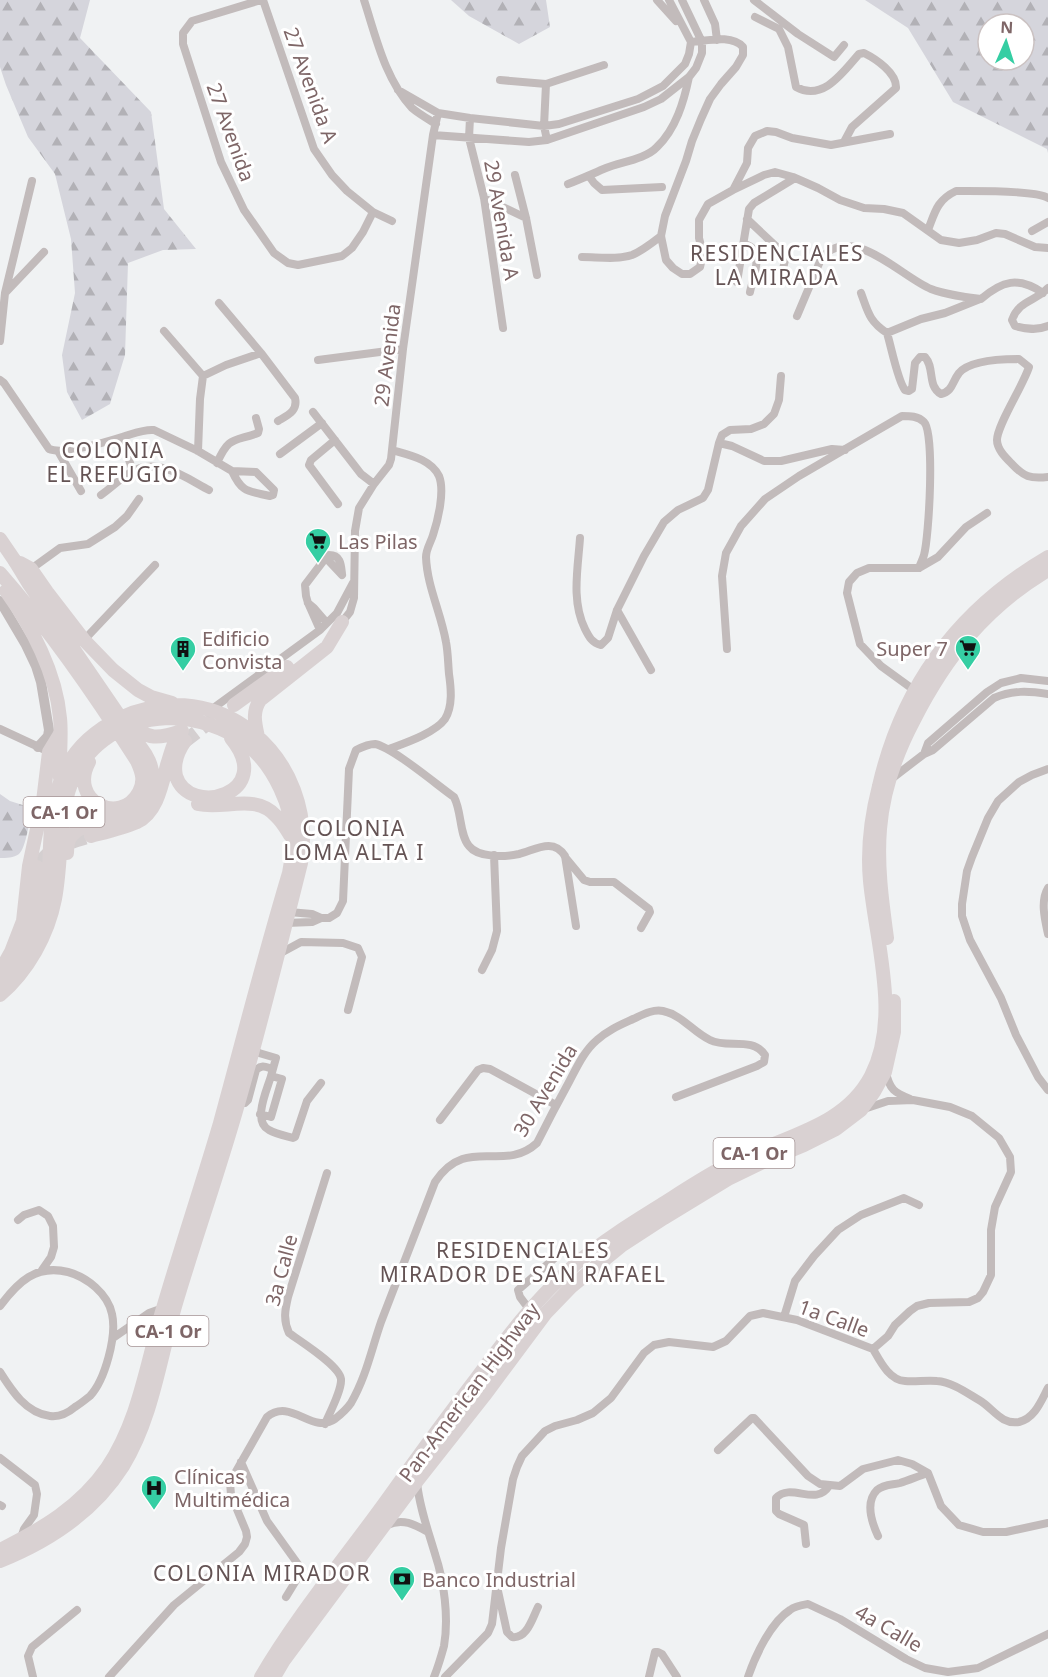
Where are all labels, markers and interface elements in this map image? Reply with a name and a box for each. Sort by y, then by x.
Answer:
north arrow [976,12,1036,72]
text: N [1000,16,1014,38]
street label: 27 Avenida A [278,23,345,147]
street label: 27 Avenida [201,79,261,185]
street label: 29 Avenida A [478,158,526,282]
district label: RESIDENCIALES LA MIRADA [690,239,864,291]
street label: 29 Avenida [367,302,407,408]
district label: COLONIA EL REFUGIO [47,436,179,488]
supermarket icon: Las Pilas [303,526,333,564]
place label: Las Pilas [338,528,418,555]
place label: Edificio Convista [202,625,282,675]
supermarket icon: Super 7 [953,633,983,671]
building icon: Edificio Convista [168,634,198,672]
place label: Super 7 [876,635,948,662]
road number: CA-1 Or [23,797,104,827]
district label: COLONIA LOMA ALTA I [283,814,425,866]
street label: 30 Avenida [507,1039,583,1141]
road number: CA-1 Or [714,1138,795,1168]
street label: 3a Calle [258,1231,304,1309]
district label: RESIDENCIALES MIRADOR DE SAN RAFAEL [380,1236,666,1288]
street label: 1a Calle [795,1293,873,1343]
street label: Pan-American Highway [392,1296,546,1487]
road number: CA-1 Or [128,1316,208,1346]
place label: Clínicas Multimédica [174,1463,290,1513]
hospital icon: Clínicas Multimédica [139,1473,169,1511]
district label: COLONIA MIRADOR [153,1559,371,1587]
bank icon: Banco Industrial [387,1564,417,1602]
place label: Banco Industrial [422,1566,576,1593]
street label: 4a Calle [850,1598,928,1658]

